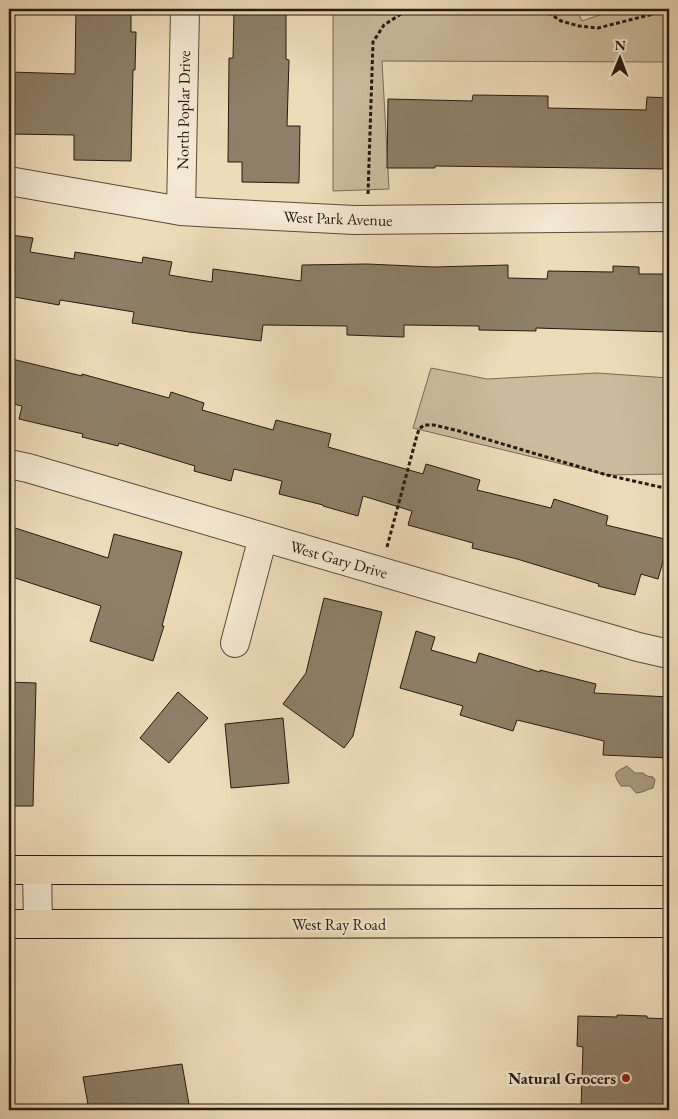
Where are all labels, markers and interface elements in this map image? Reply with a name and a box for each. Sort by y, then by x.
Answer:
north arrow [596,32,646,82]
text: N [614,36,627,54]
street label: North Poplar Drive [172,50,195,170]
street label: West Park Avenue [283,206,393,231]
street label: West Gary Drive [288,536,390,583]
street label: West Ray Road [292,914,387,935]
place label: Natural Grocers [508,1068,616,1089]
marker: Natural Grocers [620,1072,632,1084]

